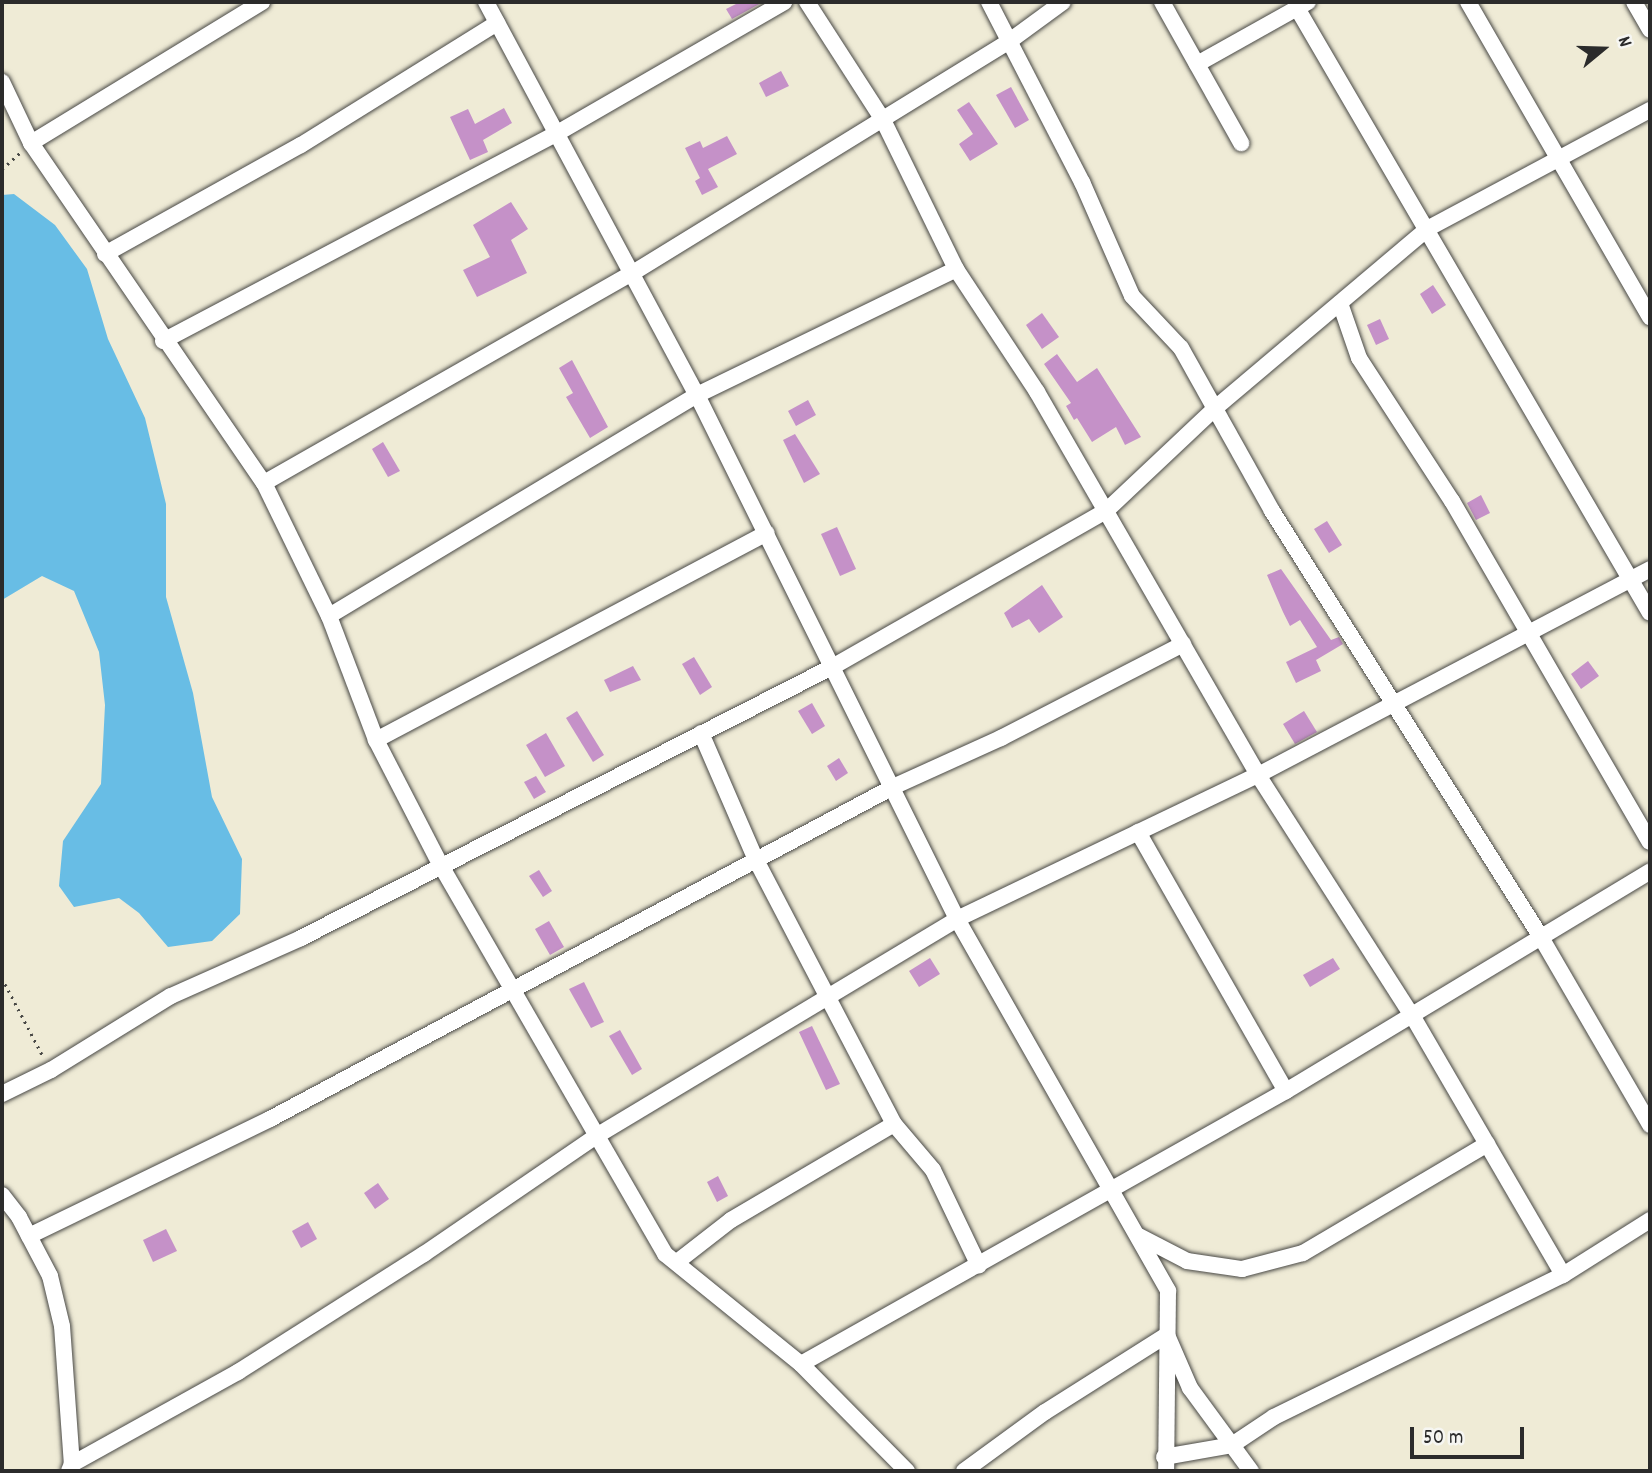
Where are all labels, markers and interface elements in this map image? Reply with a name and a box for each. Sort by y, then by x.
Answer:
north arrow [1568,14,1638,84]
text: N [1609,33,1638,51]
scale bar [1414,1414,1528,1458]
text: 50 m [1423,1424,1463,1454]

